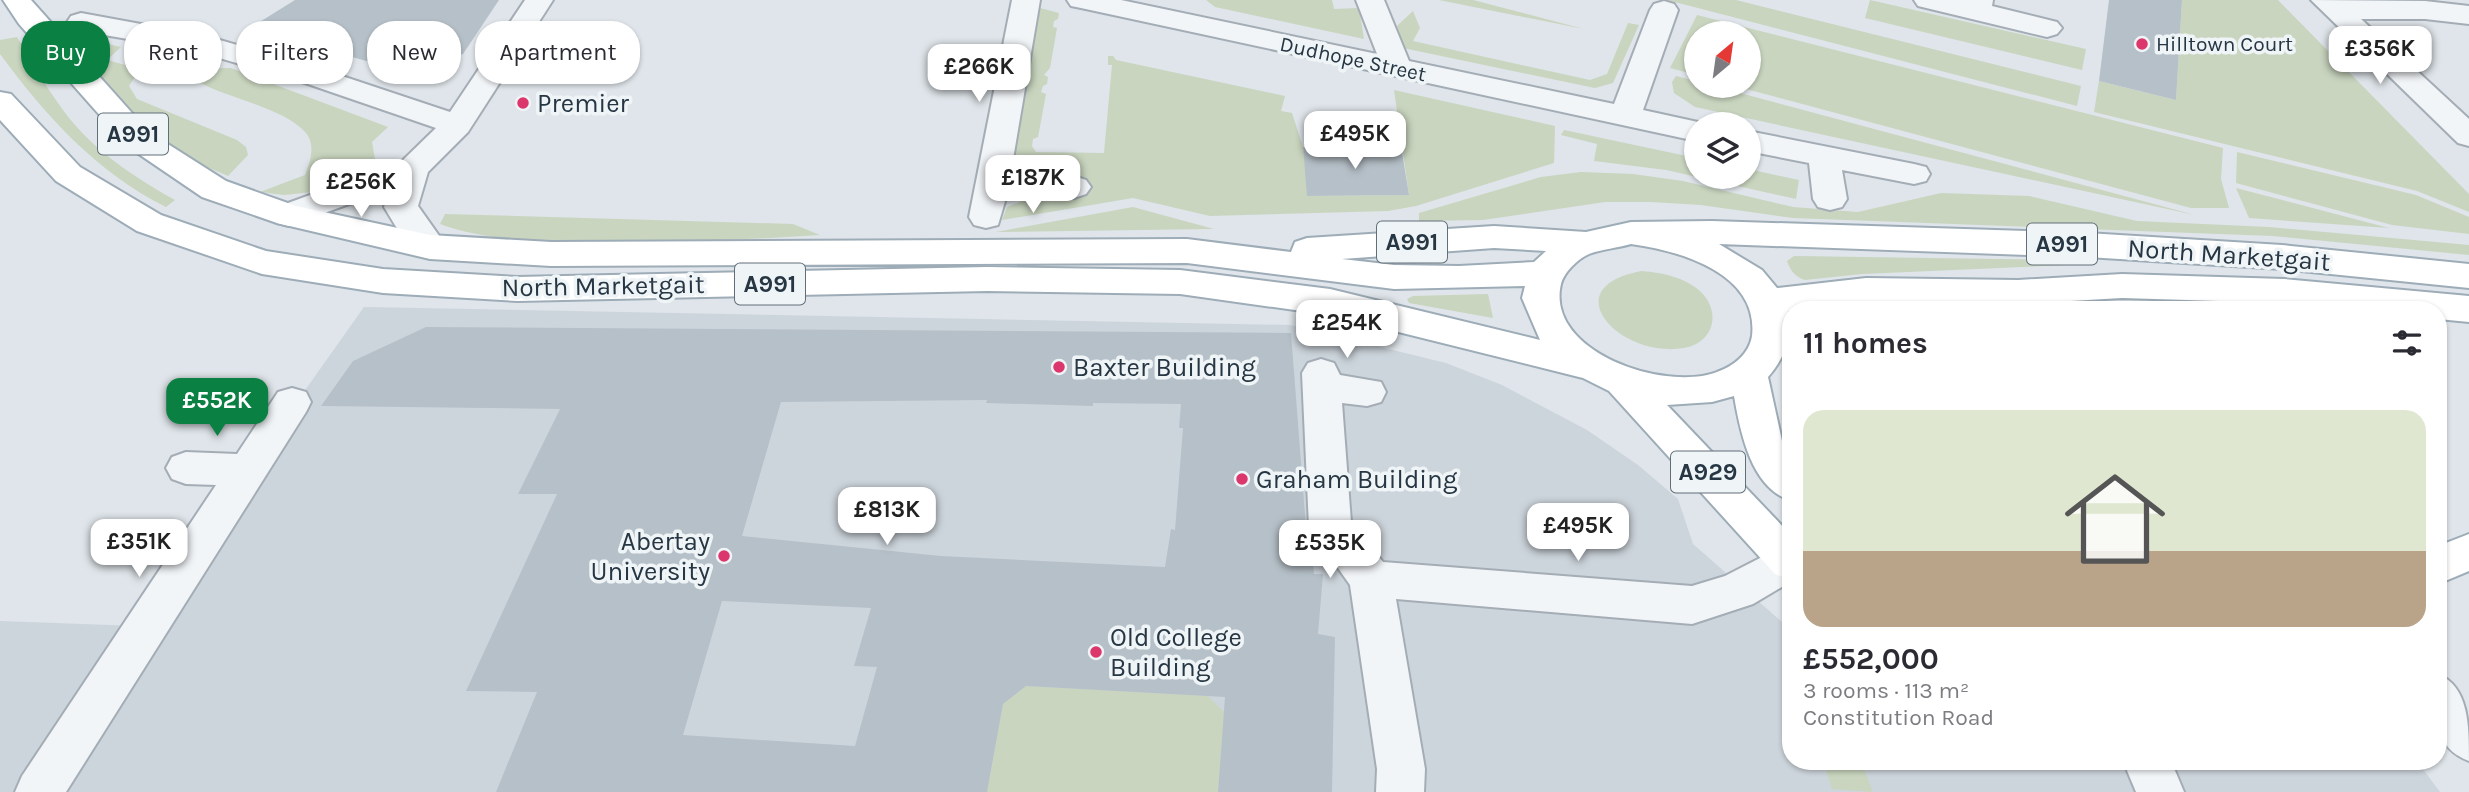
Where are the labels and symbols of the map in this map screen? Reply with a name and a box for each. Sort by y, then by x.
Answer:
north arrow [1684,21,1760,98]
pin: £356K [2331,27,2429,86]
street label: Dudhope Street [1278,32,1428,86]
place label: Hilltown Court [2156,32,2293,56]
marker: Hilltown Court [2134,36,2150,52]
pin: £266K [930,44,1028,104]
place label: Premier [537,88,630,119]
marker: Premier [515,95,531,111]
pin: £495K [1306,111,1404,171]
road number: A991 [98,114,168,154]
pin: £187K [984,156,1082,215]
pin: £256K [312,160,410,219]
road number: A991 [1377,222,1447,262]
road number: A991 [2027,224,2097,264]
street label: North Marketgait [2127,232,2332,278]
road number: A991 [735,264,805,304]
street label: North Marketgait [501,269,705,303]
pin: £254K [1298,300,1396,360]
place label: Baxter Building [1073,352,1256,383]
marker: Baxter Building [1051,359,1067,375]
pin: £552K [168,378,266,438]
road number: A929 [1671,452,1745,492]
place label: Graham Building [1256,464,1458,495]
marker: Graham Building [1234,471,1250,487]
pin: £813K [838,488,936,547]
pin: £495K [1529,504,1627,563]
pin: £351K [90,520,188,579]
pin: £535K [1281,520,1379,580]
place label: Abertay University [590,526,710,587]
marker: Abertay University [716,548,732,564]
place label: Old College Building [1110,622,1242,683]
marker: Old College Building [1088,644,1104,660]

